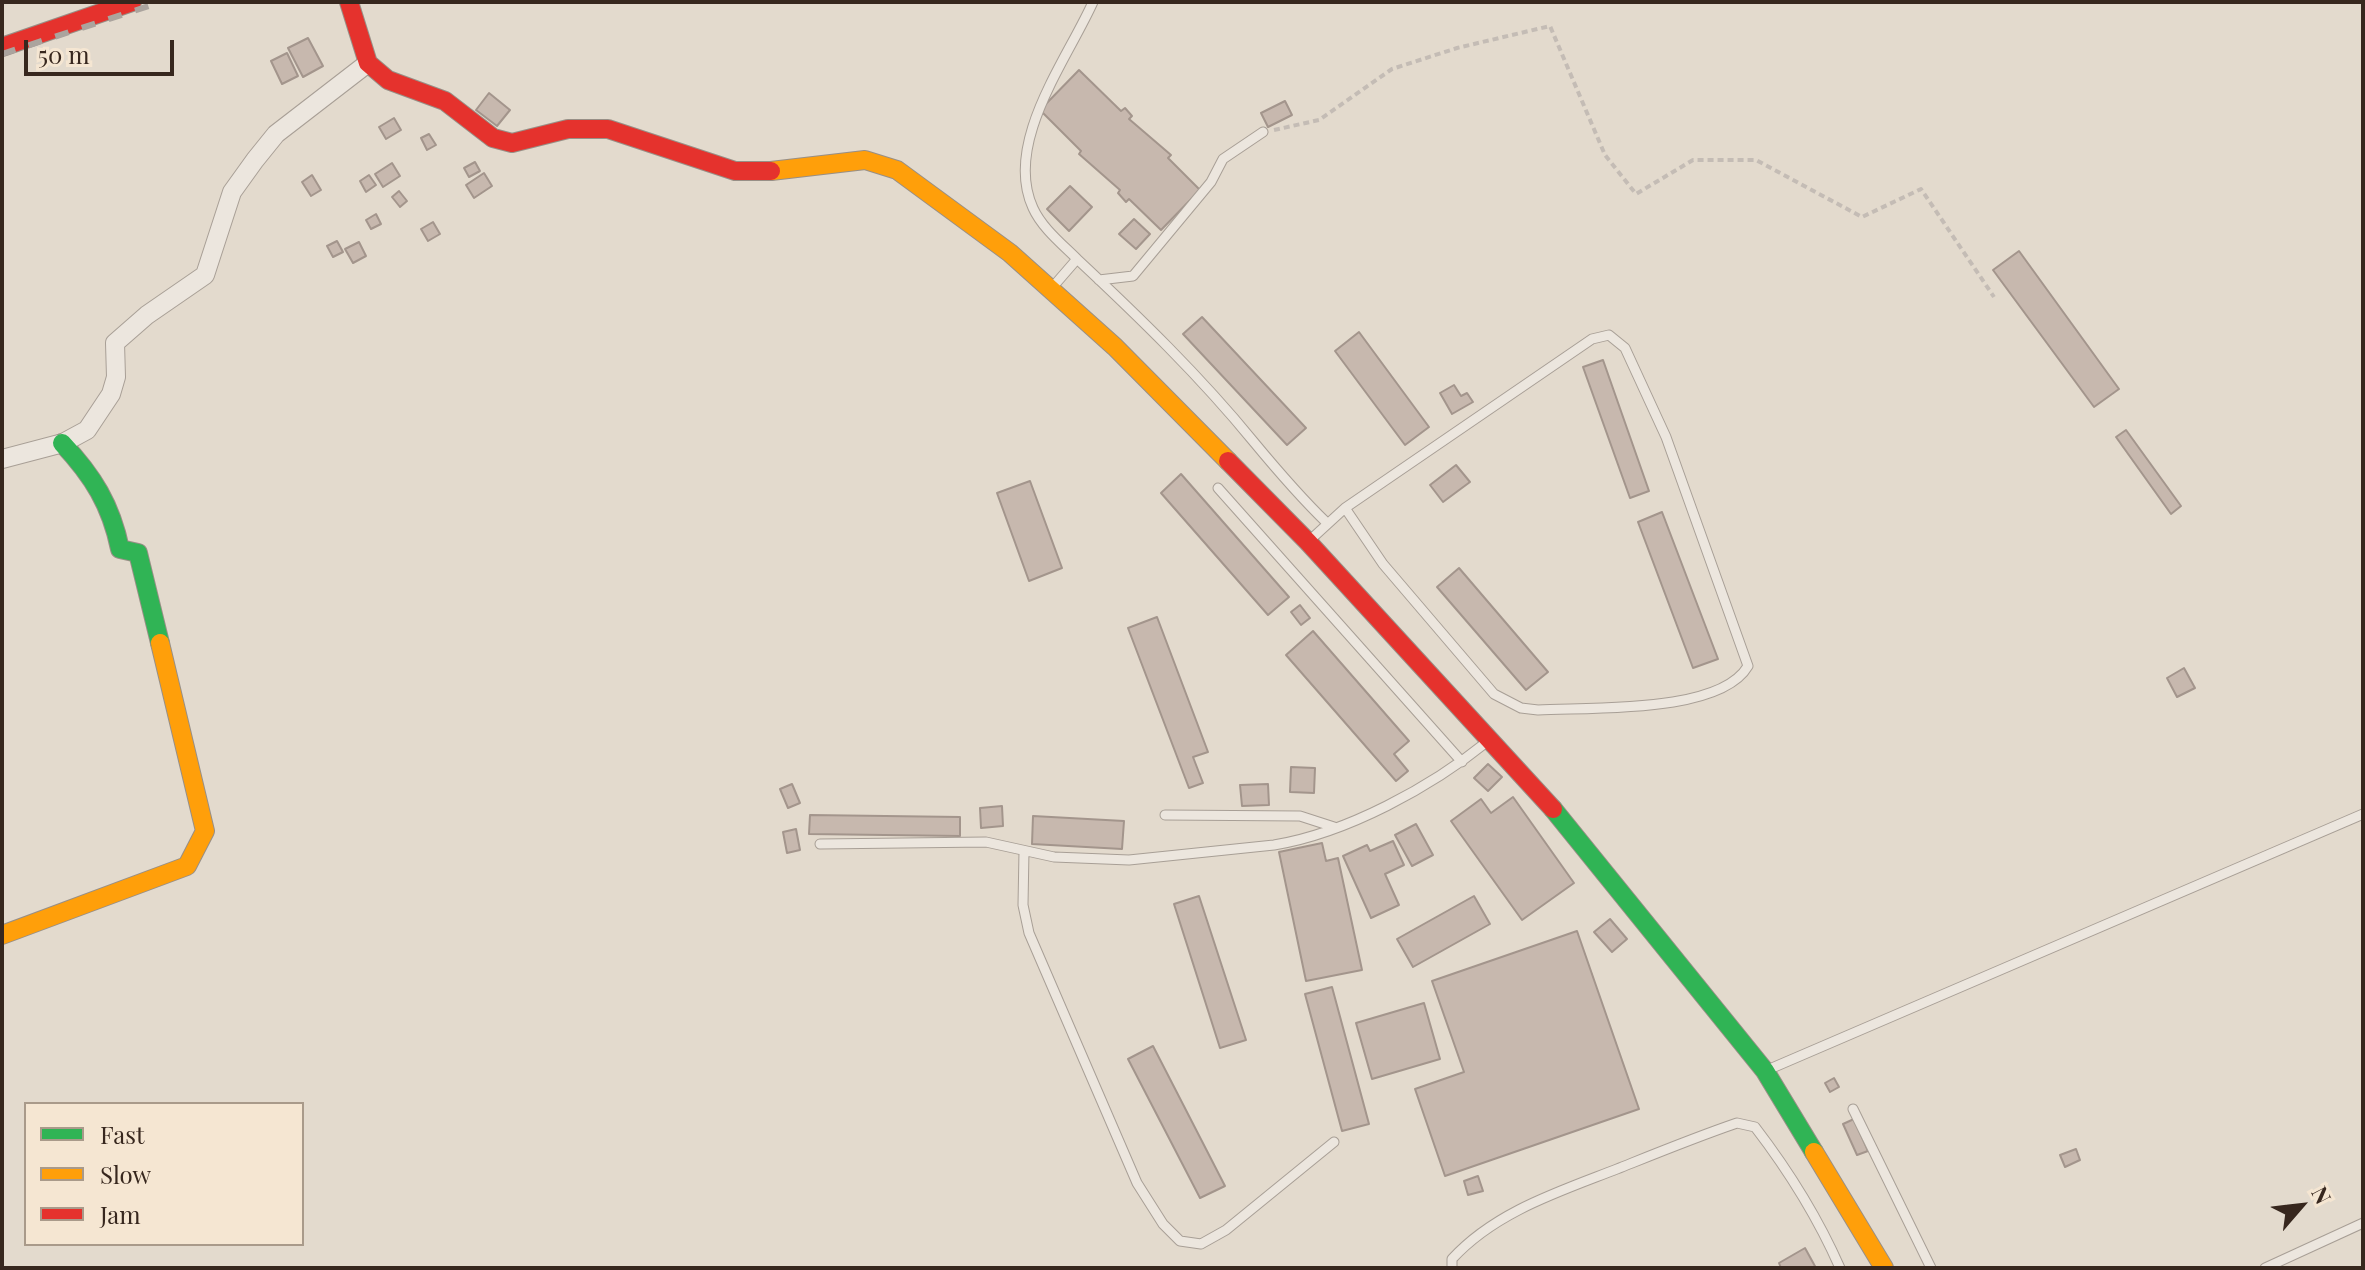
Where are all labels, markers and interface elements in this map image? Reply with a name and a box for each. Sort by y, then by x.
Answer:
scale bar [28,24,178,74]
text: 50 m [38,38,90,70]
legend [24,1102,304,1246]
text: Fast [100,1118,145,1150]
text: Slow [100,1158,151,1190]
north arrow [2261,1166,2341,1246]
text: N [2305,1181,2339,1209]
text: Jam [100,1198,141,1230]

